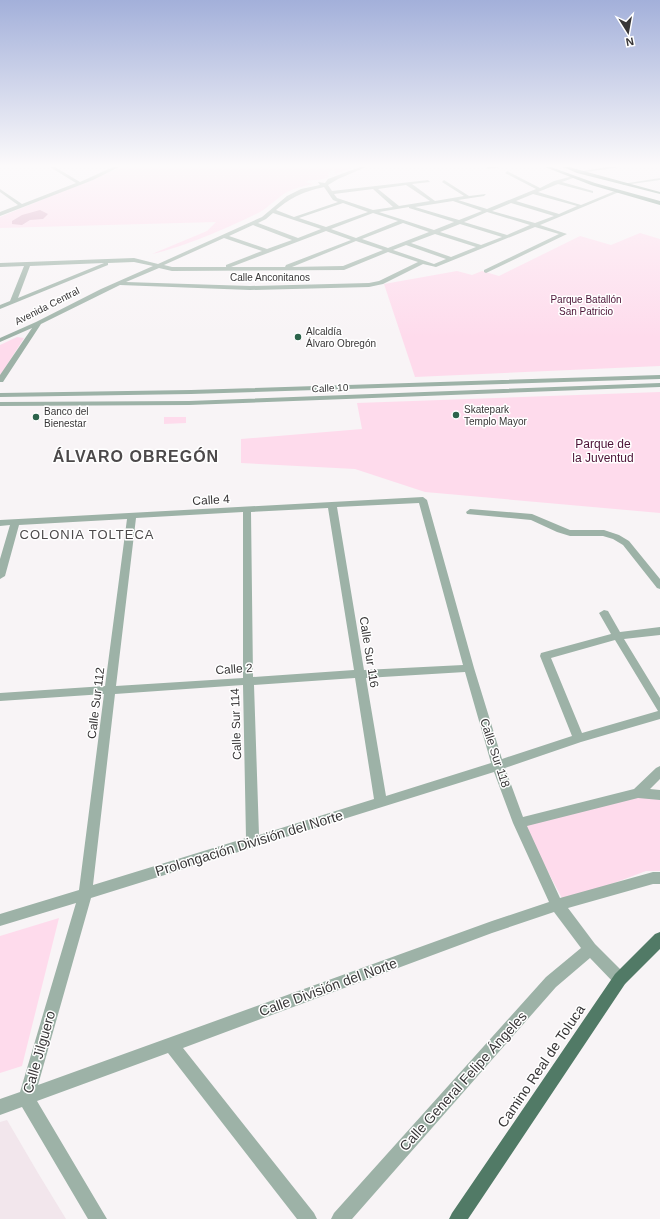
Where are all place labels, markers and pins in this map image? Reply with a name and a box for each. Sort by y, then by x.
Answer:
place label: Alcaldía Álvaro Obregón [306,326,376,349]
marker: Alcaldía Álvaro Obregón [293,332,303,342]
place label: Skatepark Templo Mayor [464,404,527,427]
place label: Banco del Bienestar [44,406,88,429]
marker: Skatepark Templo Mayor [451,410,461,420]
marker: Banco del Bienestar [31,412,41,422]

